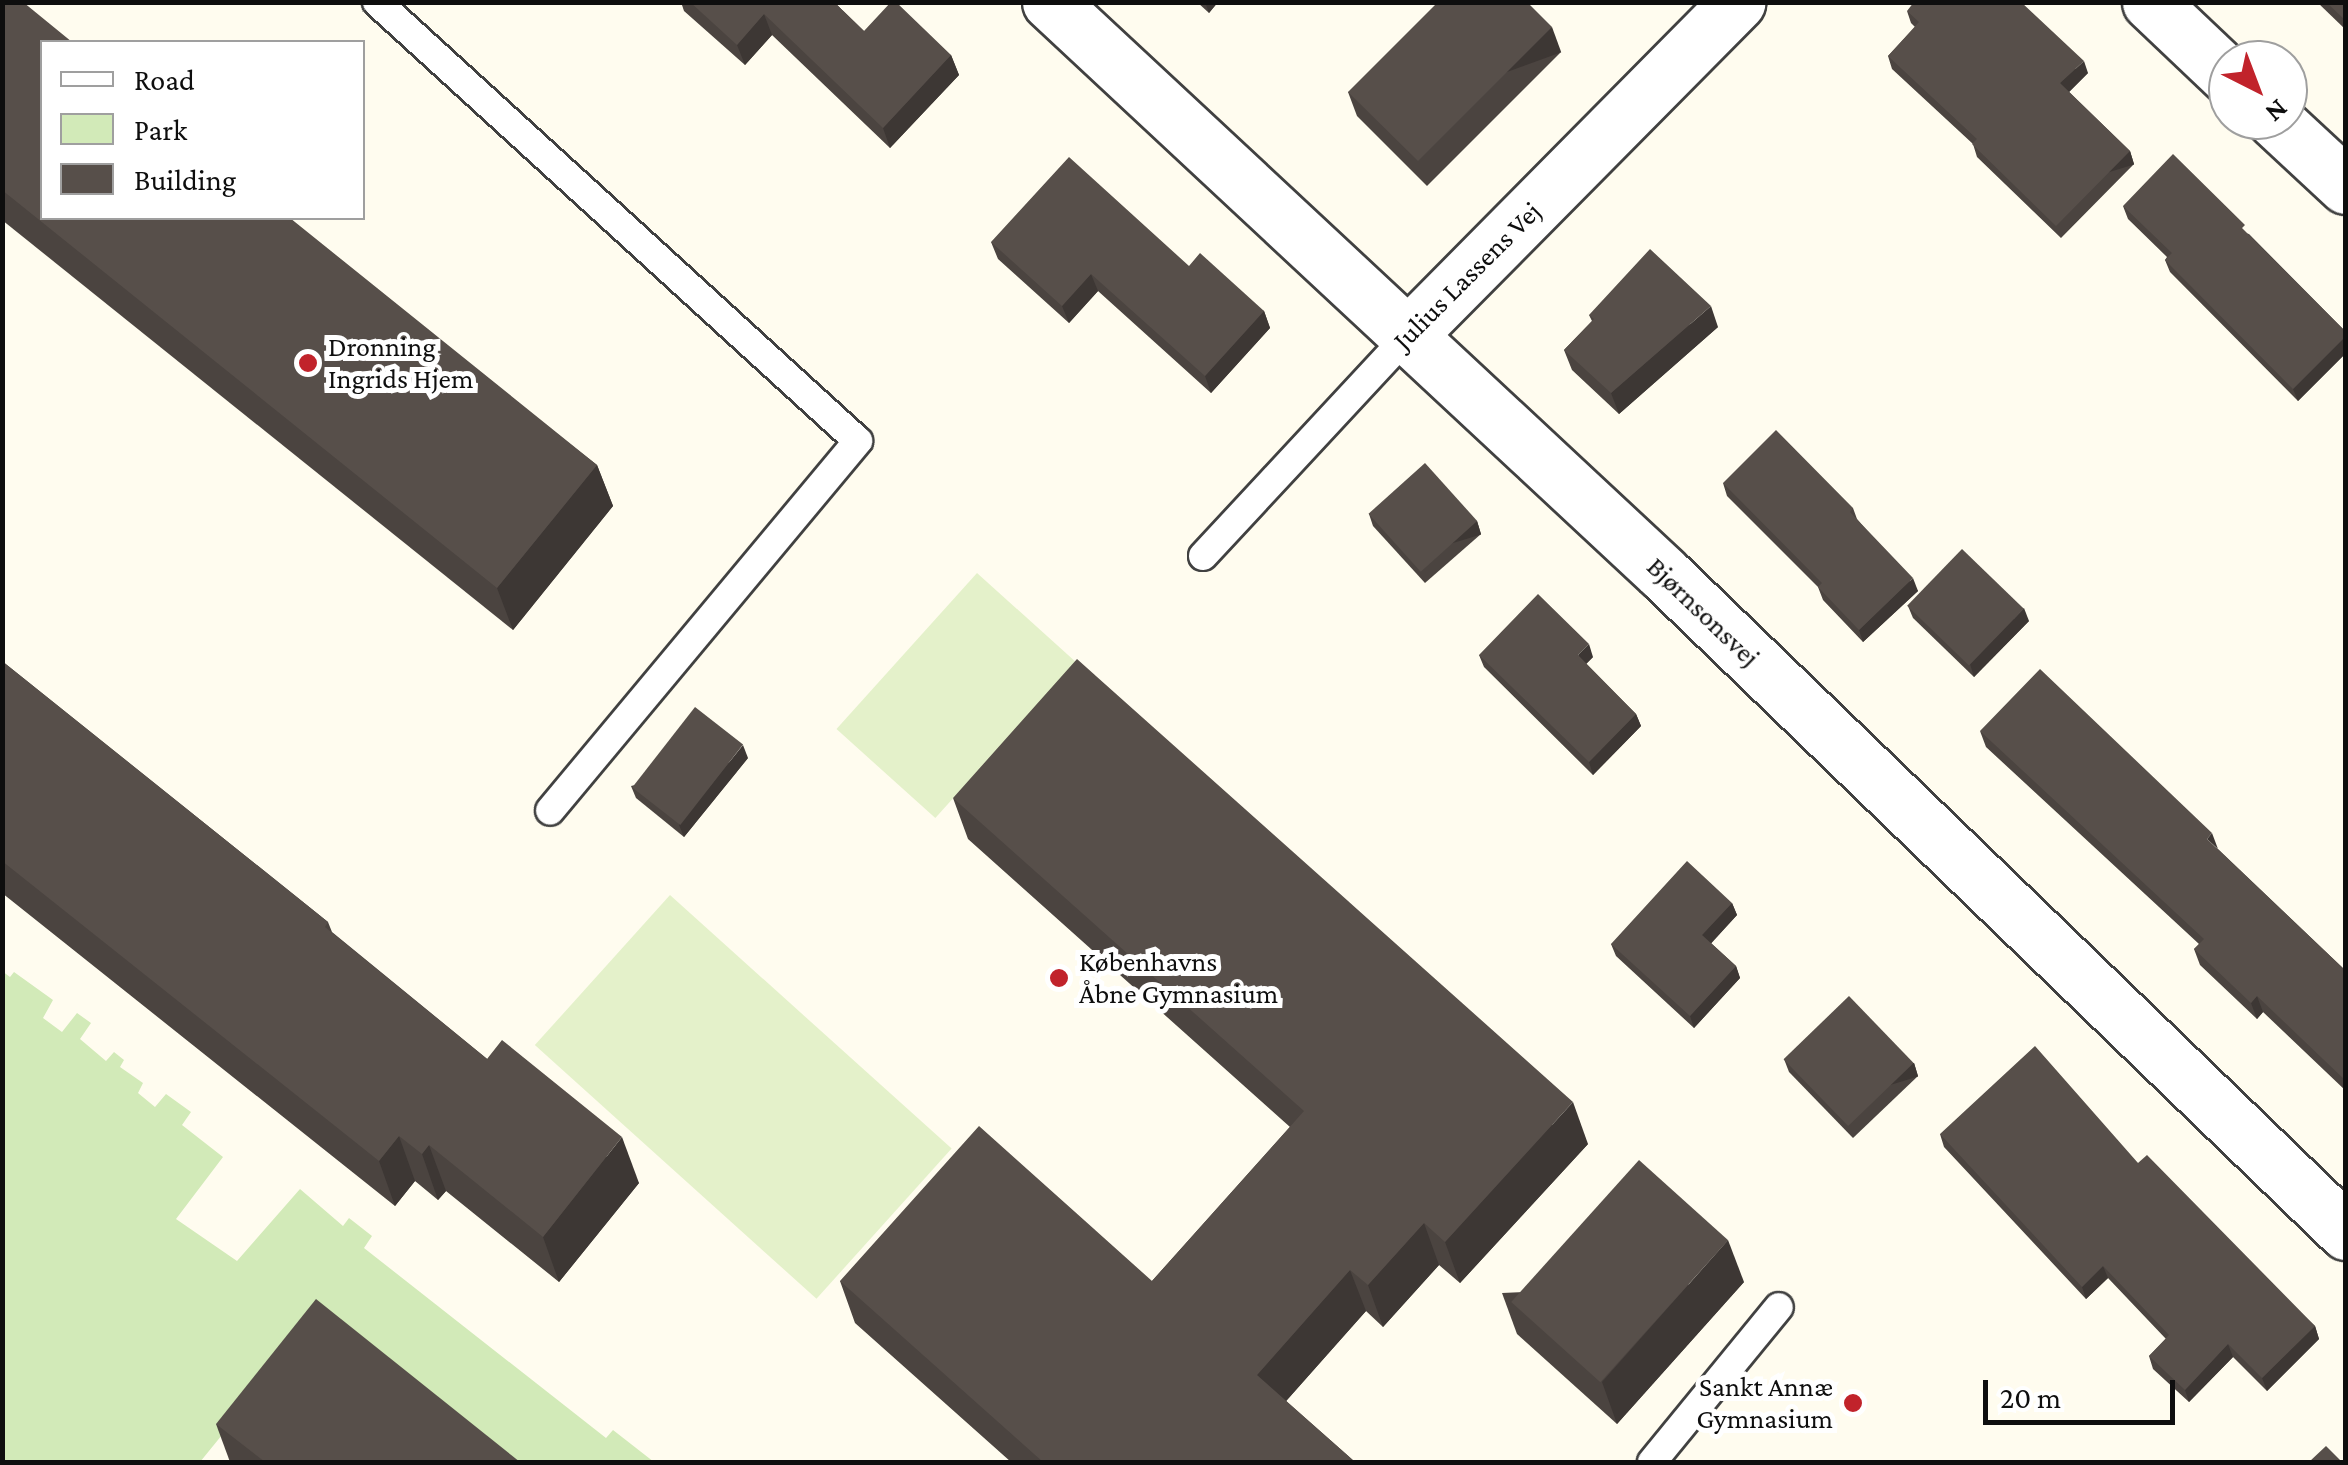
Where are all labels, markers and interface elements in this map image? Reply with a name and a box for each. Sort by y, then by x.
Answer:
legend [40,40,365,220]
north arrow [2208,40,2308,140]
text: Road [134,63,195,96]
text: N [2260,93,2295,129]
text: Park [134,113,187,146]
text: Building [134,163,236,196]
street label: Julius Lassens Vej [1386,195,1548,357]
place label: Dronning Ingrids Hjem [328,330,473,396]
marker: Dronning Ingrids Hjem [297,352,319,374]
street label: Bjørnsonsvej [1640,550,1766,674]
place label: Københavns Åbne Gymnasium [1079,945,1278,1011]
marker: Københavns Åbne Gymnasium [1048,967,1070,989]
scale bar [1988,1360,2180,1422]
place label: Sankt Annæ Gymnasium [1696,1370,1833,1436]
text: 20 m [2000,1381,2061,1414]
marker: Sankt Annæ Gymnasium [1842,1392,1864,1414]

